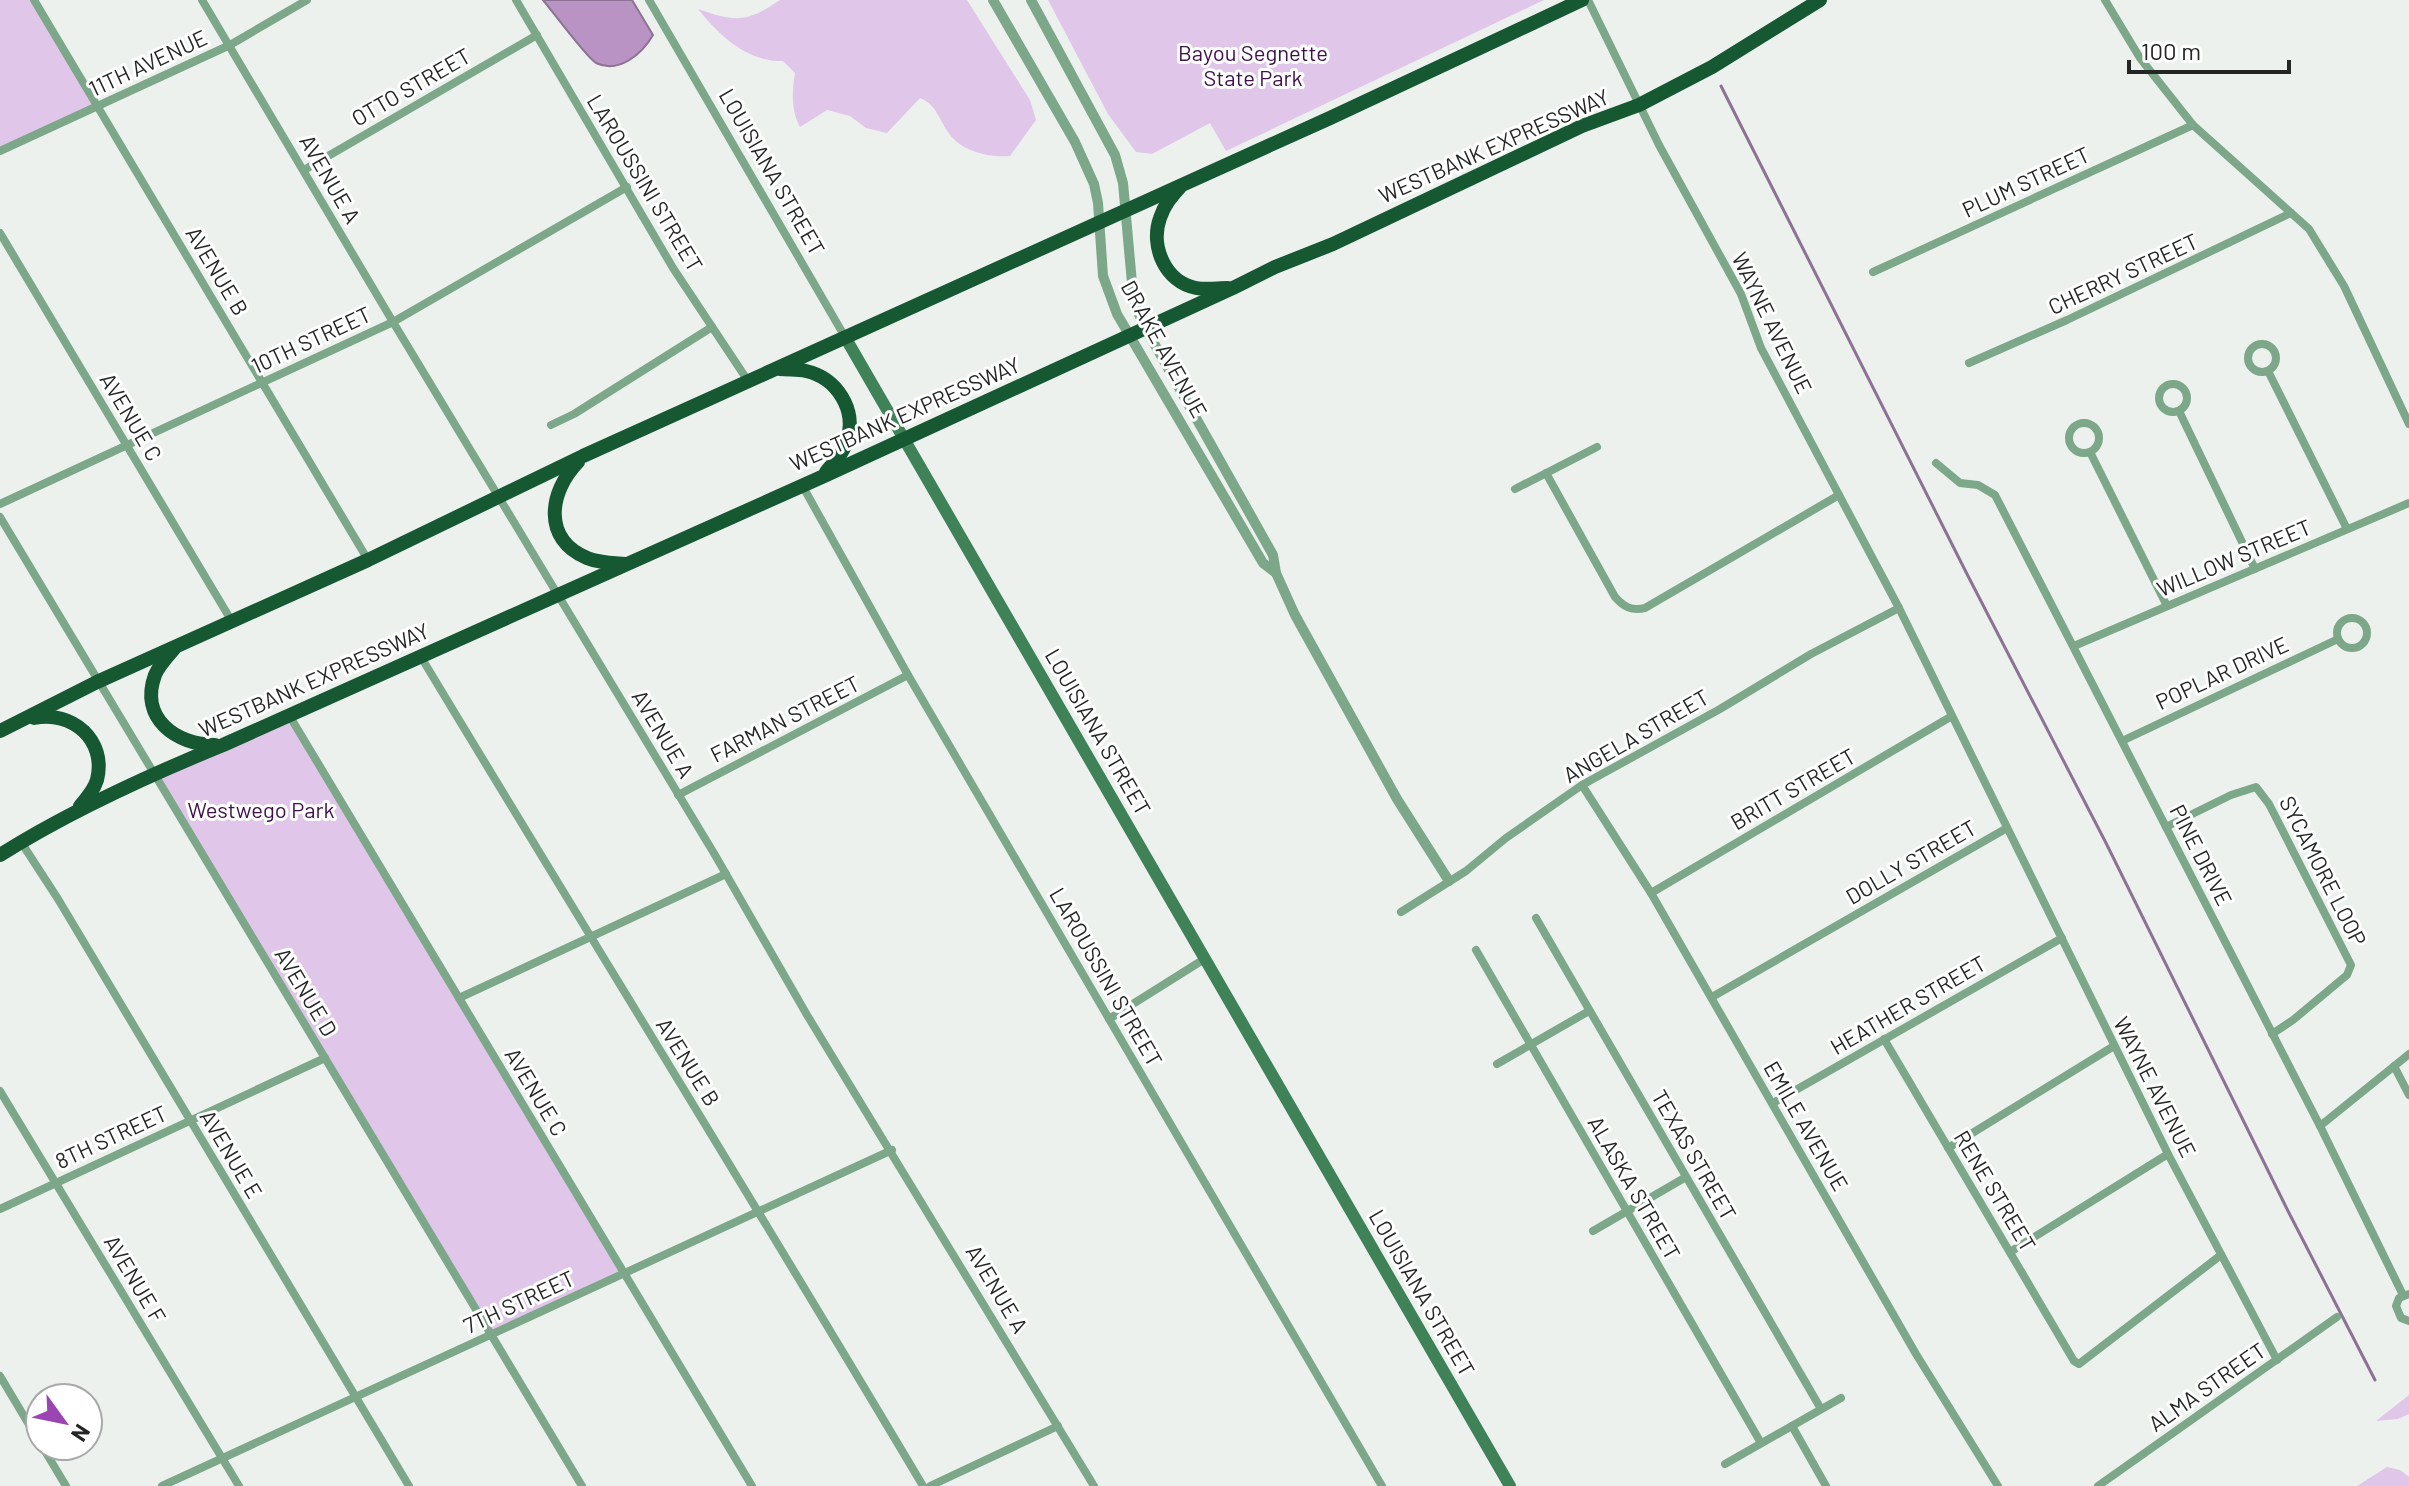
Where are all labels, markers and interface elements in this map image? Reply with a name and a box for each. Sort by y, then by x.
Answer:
street label: 11TH AVENUE [84,23,211,101]
scale bar [2129,24,2289,74]
text: 100 m [2141,36,2201,65]
park label: Bayou Segnette State Park [1178,39,1328,90]
street label: OTTO STREET [346,42,475,131]
street label: WESTBANK EXPRESSWAY [1374,82,1613,208]
street label: LOUISIANA STREET [715,84,831,259]
street label: LAROUSSINI STREET [583,89,709,276]
street label: AVENUE A [295,129,367,228]
street label: PLUM STREET [1958,140,2093,222]
street label: AVENUE B [181,221,254,320]
street label: CHERRY STREET [2044,227,2202,319]
street label: WAYNE AVENUE [1727,248,1818,398]
street label: DRAKE AVENUE [1116,275,1213,422]
street label: 10TH STREET [247,300,375,378]
street label: WESTBANK EXPRESSWAY [785,350,1024,476]
street label: AVENUE C [95,368,168,465]
street label: WILLOW STREET [2153,513,2314,601]
street label: WESTBANK EXPRESSWAY [194,616,433,742]
street label: POPLAR DRIVE [2151,630,2292,714]
street label: LOUISIANA STREET [1041,644,1157,819]
street label: FARMAN STREET [706,669,864,767]
street label: ANGELA STREET [1558,683,1713,787]
street label: AVENUE A [627,685,700,782]
street label: BRITT STREET [1725,742,1860,834]
street label: SYCAMORE LOOP [2275,791,2373,950]
park label: Westwego Park [188,796,334,822]
street label: PINE DRIVE [2165,800,2238,909]
street label: DOLLY STREET [1841,813,1980,909]
street label: LAROUSSINI STREET [1045,883,1169,1070]
street label: AVENUE D [270,942,343,1040]
street label: HEATHER STREET [1825,949,1990,1059]
street label: WAYNE AVENUE [2109,1012,2202,1161]
street label: AVENUE B [652,1013,726,1110]
street label: AVENUE C [500,1043,573,1140]
street label: EMILE AVENUE [1759,1056,1855,1195]
street label: TEXAS STREET [1647,1085,1743,1224]
street label: 8TH STREET [51,1099,171,1173]
street label: AVENUE E [195,1105,268,1202]
street label: ALASKA STREET [1583,1111,1686,1264]
street label: RENE STREET [1950,1125,2042,1256]
street label: LOUISIANA STREET [1365,1205,1481,1380]
street label: AVENUE F [100,1230,172,1327]
street label: AVENUE A [961,1240,1034,1337]
street label: 7TH STREET [459,1264,578,1338]
street label: ALMA STREET [2143,1336,2270,1436]
north arrow [24,1382,104,1462]
text: N [67,1420,97,1447]

